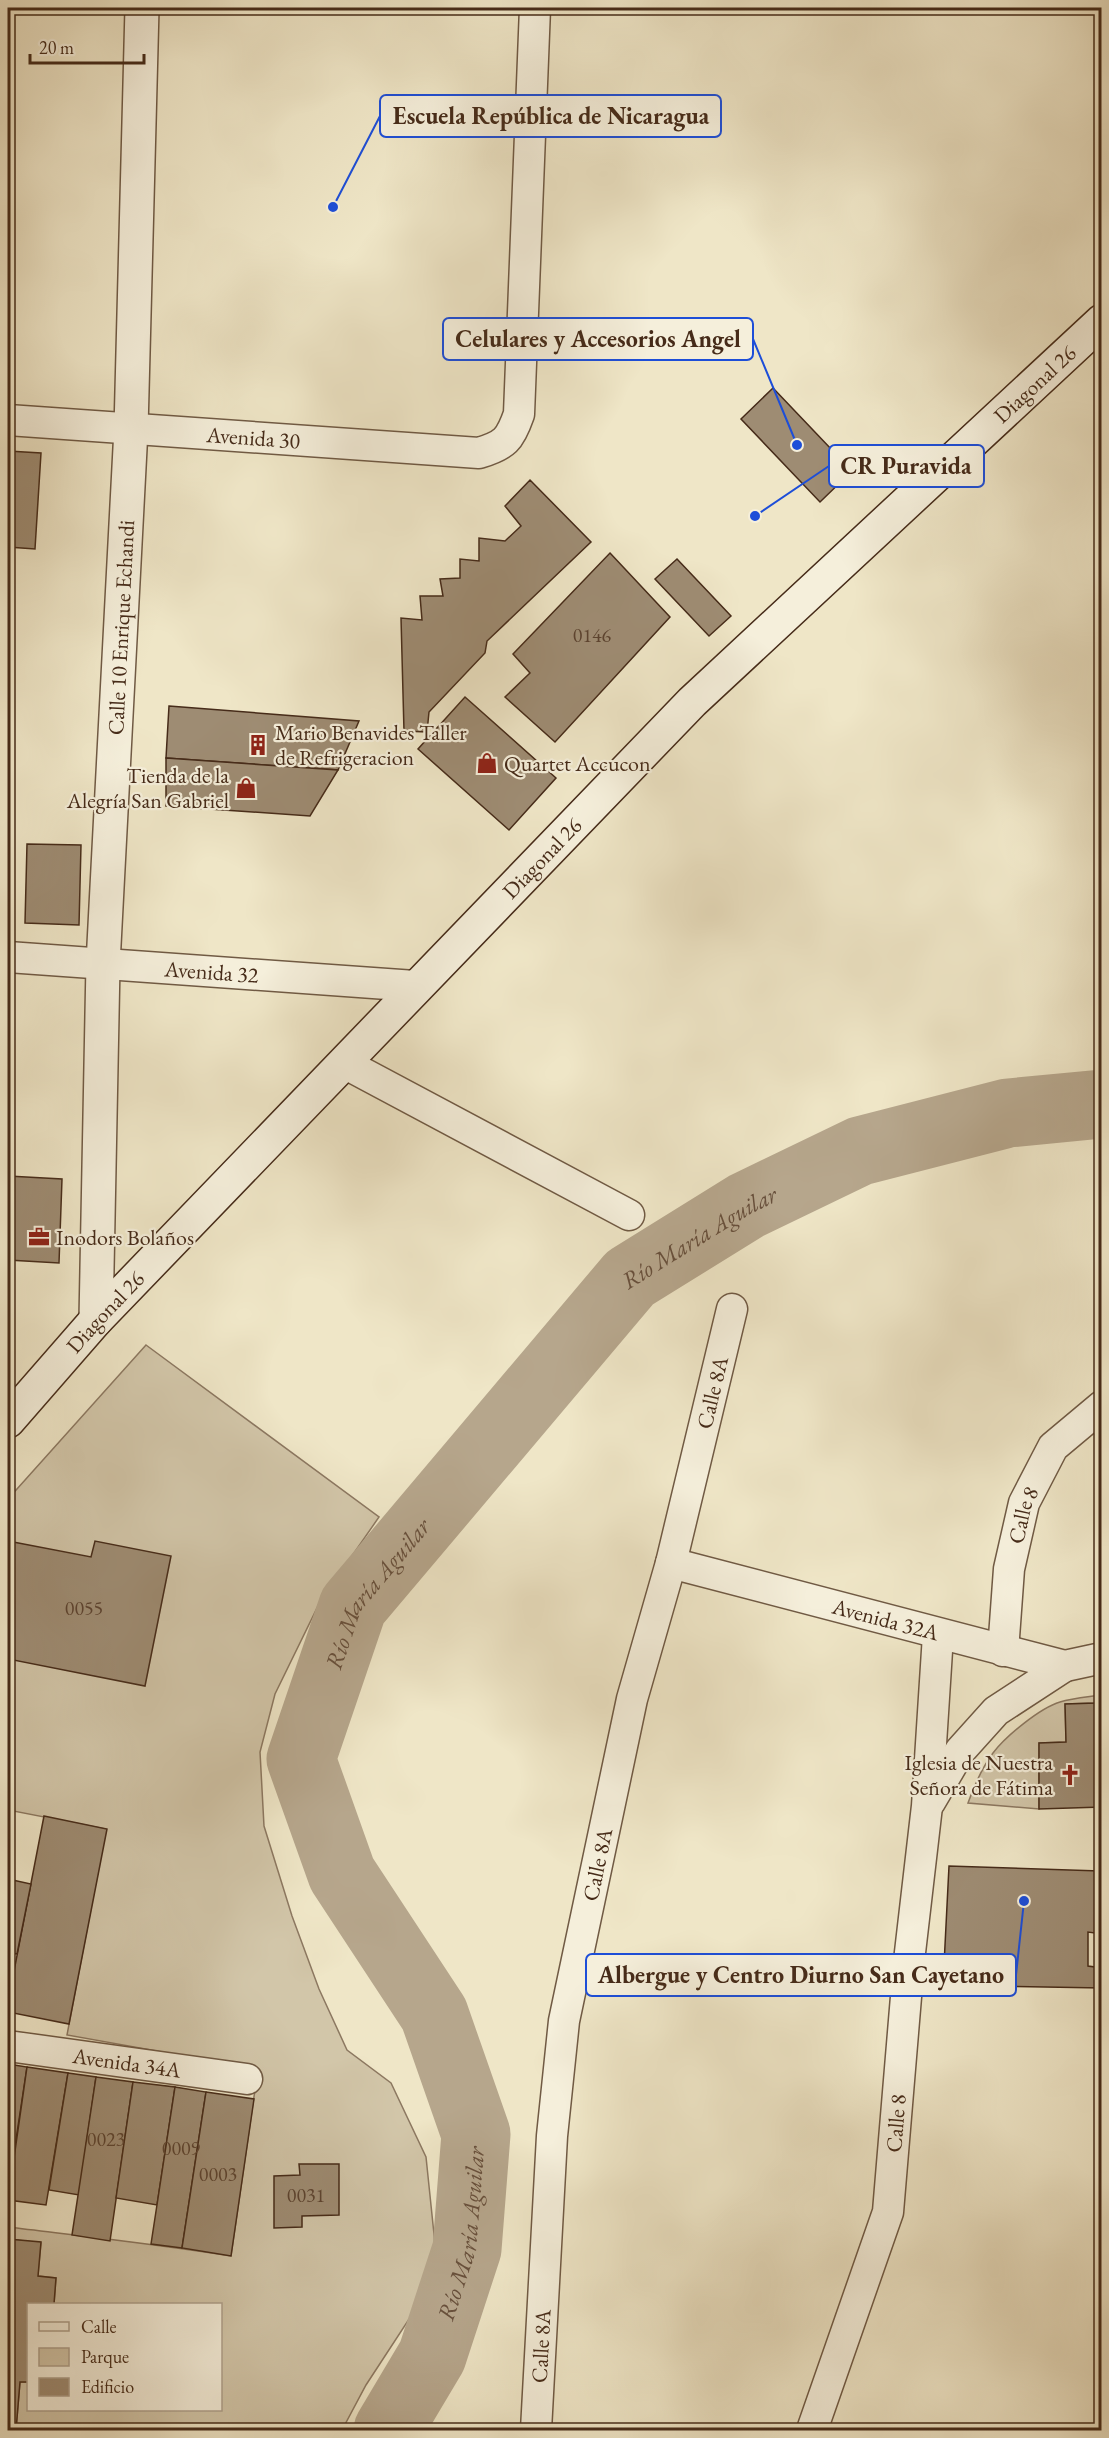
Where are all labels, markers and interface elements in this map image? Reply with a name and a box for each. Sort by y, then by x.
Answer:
scale bar [30,27,144,65]
text: 20 m [39,36,74,59]
callout: Escuela República de Nicaragua [380,95,721,137]
text: Escuela República de Nicaragua [393,100,710,132]
callout: Celulares y Accesorios Angel [443,318,753,360]
text: Celulares y Accesorios Angel [455,323,741,355]
street label: Diagonal 26 [987,338,1082,429]
street label: Avenida 30 [205,419,302,455]
callout: CR Puravida [829,445,984,487]
text: CR Puravida [840,450,972,481]
street label: Calle 10 Enrique Echandi [100,519,141,736]
house number: 0146 [573,622,612,648]
place label: Mario Benavides Taller de Refrigeracion [275,718,467,772]
building icon: Mario Benavides Taller de Refrigeracion [246,733,270,757]
place label: Quartet Accucon [504,749,651,778]
shop icon: Quartet Accucon [475,751,499,775]
place label: Tienda de la Alegría San Gabriel [66,761,229,815]
shop icon: Tienda de la Alegría San Gabriel [234,776,258,800]
street label: Diagonal 26 [496,811,588,905]
street label: Avenida 32 [163,954,260,989]
water label: Río María Aguilar [615,1177,783,1295]
place label: Inodors Bolaños [56,1223,194,1252]
office icon: Inodors Bolaños [27,1225,51,1249]
street label: Diagonal 26 [59,1264,151,1359]
street label: Calle 8A [689,1352,735,1432]
street label: Calle 8 [1001,1481,1045,1546]
water label: Río María Aguilar [317,1510,438,1673]
street label: Avenida 32A [828,1591,943,1647]
house number: 0055 [65,1595,103,1621]
place label: Iglesia de Nuestra Señora de Fátima [905,1748,1053,1802]
church icon: Iglesia de Nuestra Señora de Fátima [1058,1763,1082,1787]
street label: Calle 8A [575,1825,619,1904]
callout: Albergue y Centro Diurno San Cayetano [586,1954,1016,1996]
text: Albergue y Centro Diurno San Cayetano [597,1959,1004,1991]
street label: Avenida 34A [70,2040,184,2084]
street label: Calle 8 [879,2093,912,2154]
house number: 0023 [87,2126,125,2152]
house number: 0009 [162,2135,201,2161]
water label: Río María Aguilar [429,2144,491,2324]
house number: 0003 [199,2161,237,2187]
house number: 0031 [287,2182,325,2208]
legend [27,2303,222,2411]
street label: Calle 8A [524,2308,557,2384]
text: Calle [81,2315,117,2338]
text: Parque [81,2345,129,2368]
text: Edificio [81,2375,134,2398]

